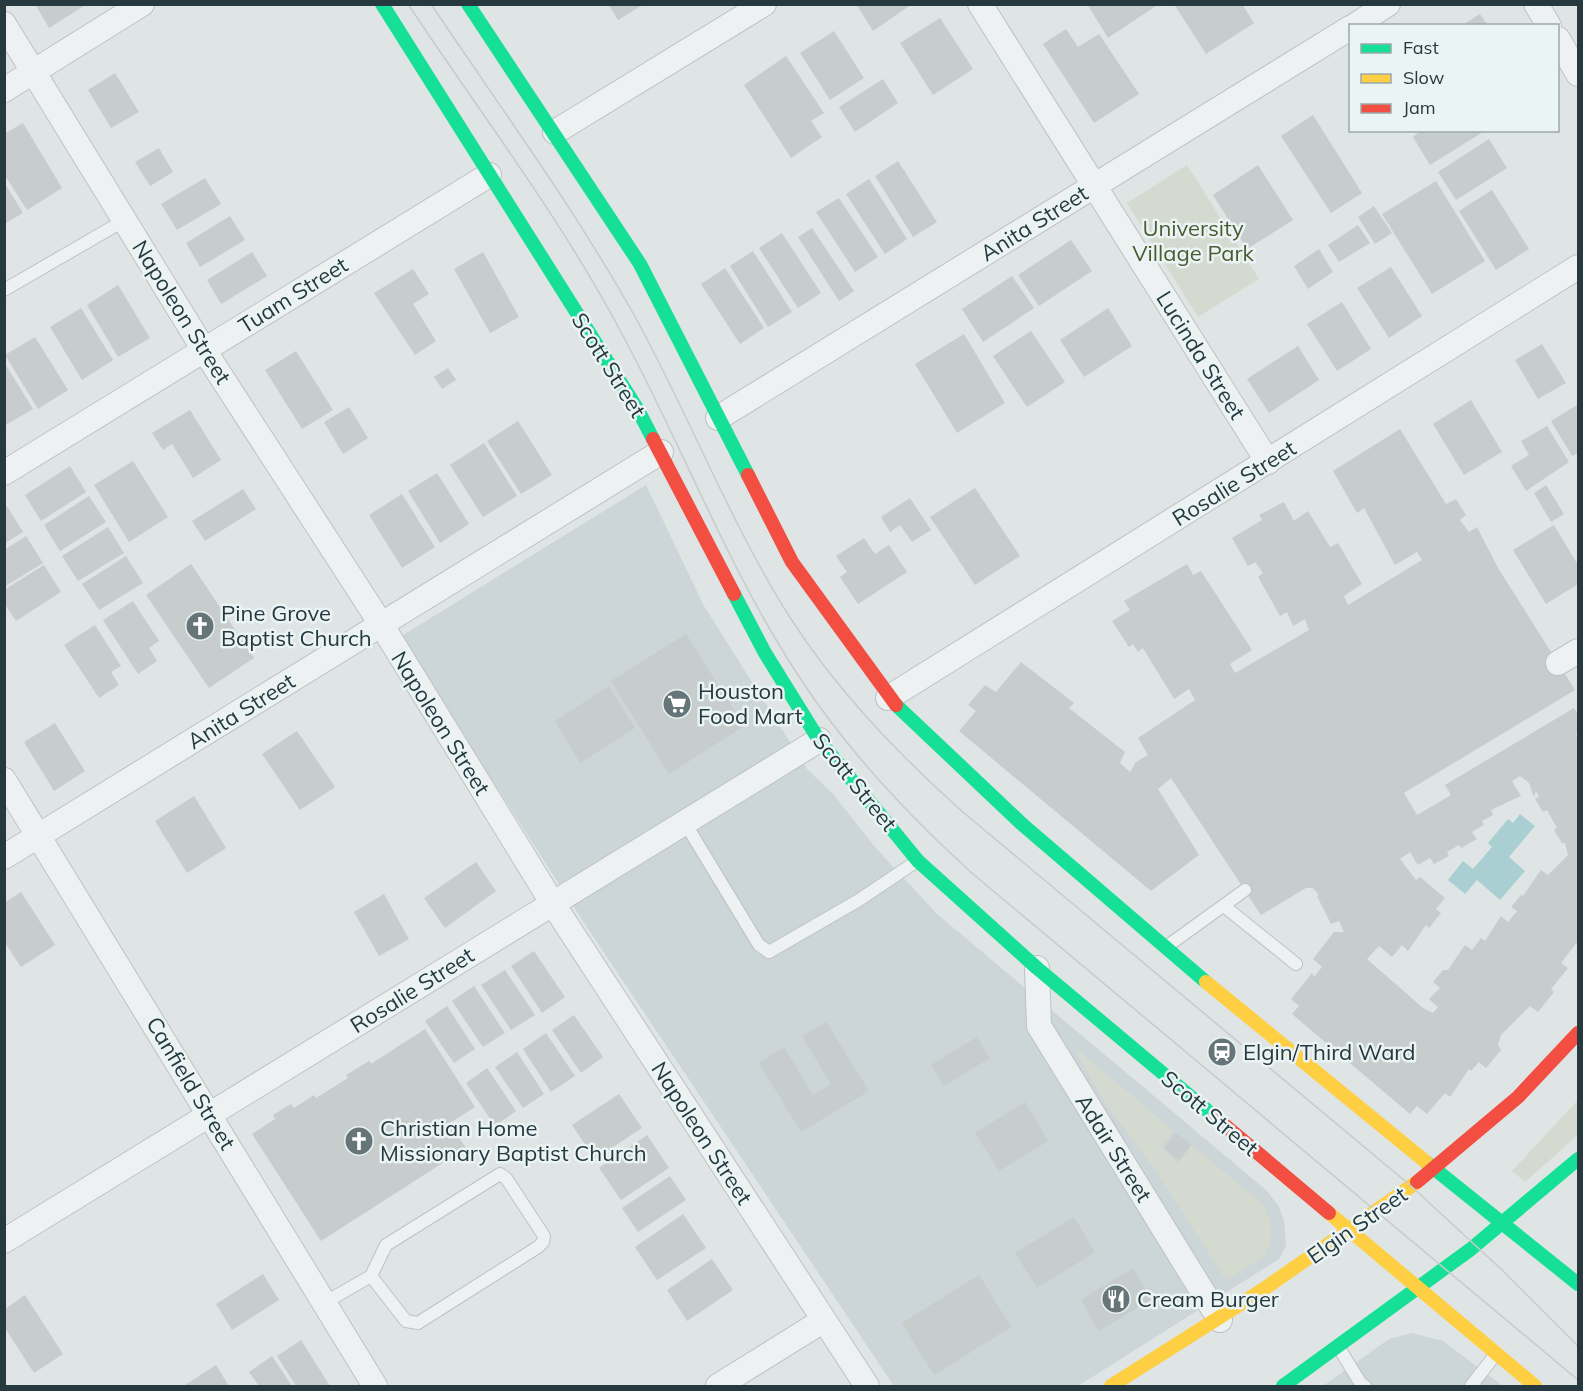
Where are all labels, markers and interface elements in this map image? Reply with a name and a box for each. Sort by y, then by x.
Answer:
legend [1349,24,1559,132]
text: Fast [1403,36,1439,59]
text: Slow [1403,66,1445,89]
text: Jam [1403,96,1436,119]
street label: Anita Street [975,179,1093,267]
park label: University Village Park [1132,214,1254,267]
street label: Napoleon Street [127,235,238,389]
street label: Tuam Street [233,250,353,340]
street label: Lucinda Street [1150,285,1252,425]
street label: Scott Street [566,307,652,423]
street label: Rosalie Street [1167,434,1301,532]
place label: Pine Grove Baptist Church [221,599,372,652]
church icon: Pine Grove Baptist Church [184,610,216,642]
street label: Napoleon Street [386,646,497,800]
street label: Anita Street [182,667,300,755]
place label: Houston Food Mart [698,677,803,730]
supermarket icon: Houston Food Mart [661,688,693,720]
street label: Scott Street [807,727,903,837]
street label: Rosalie Street [345,941,479,1039]
street label: Canfield Street [140,1011,242,1155]
station icon: Elgin/Third Ward [1206,1036,1238,1068]
place label: Elgin/Third Ward [1243,1038,1415,1066]
street label: Napoleon Street [645,1056,759,1210]
street label: Scott Street [1156,1064,1265,1162]
street label: Adair Street [1070,1089,1158,1208]
place label: Christian Home Missionary Baptist Church [380,1114,647,1167]
church icon: Christian Home Missionary Baptist Church [343,1125,375,1157]
street label: Elgin Street [1301,1180,1413,1270]
restaurant icon: Cream Burger [1100,1283,1132,1315]
place label: Cream Burger [1137,1285,1279,1313]

